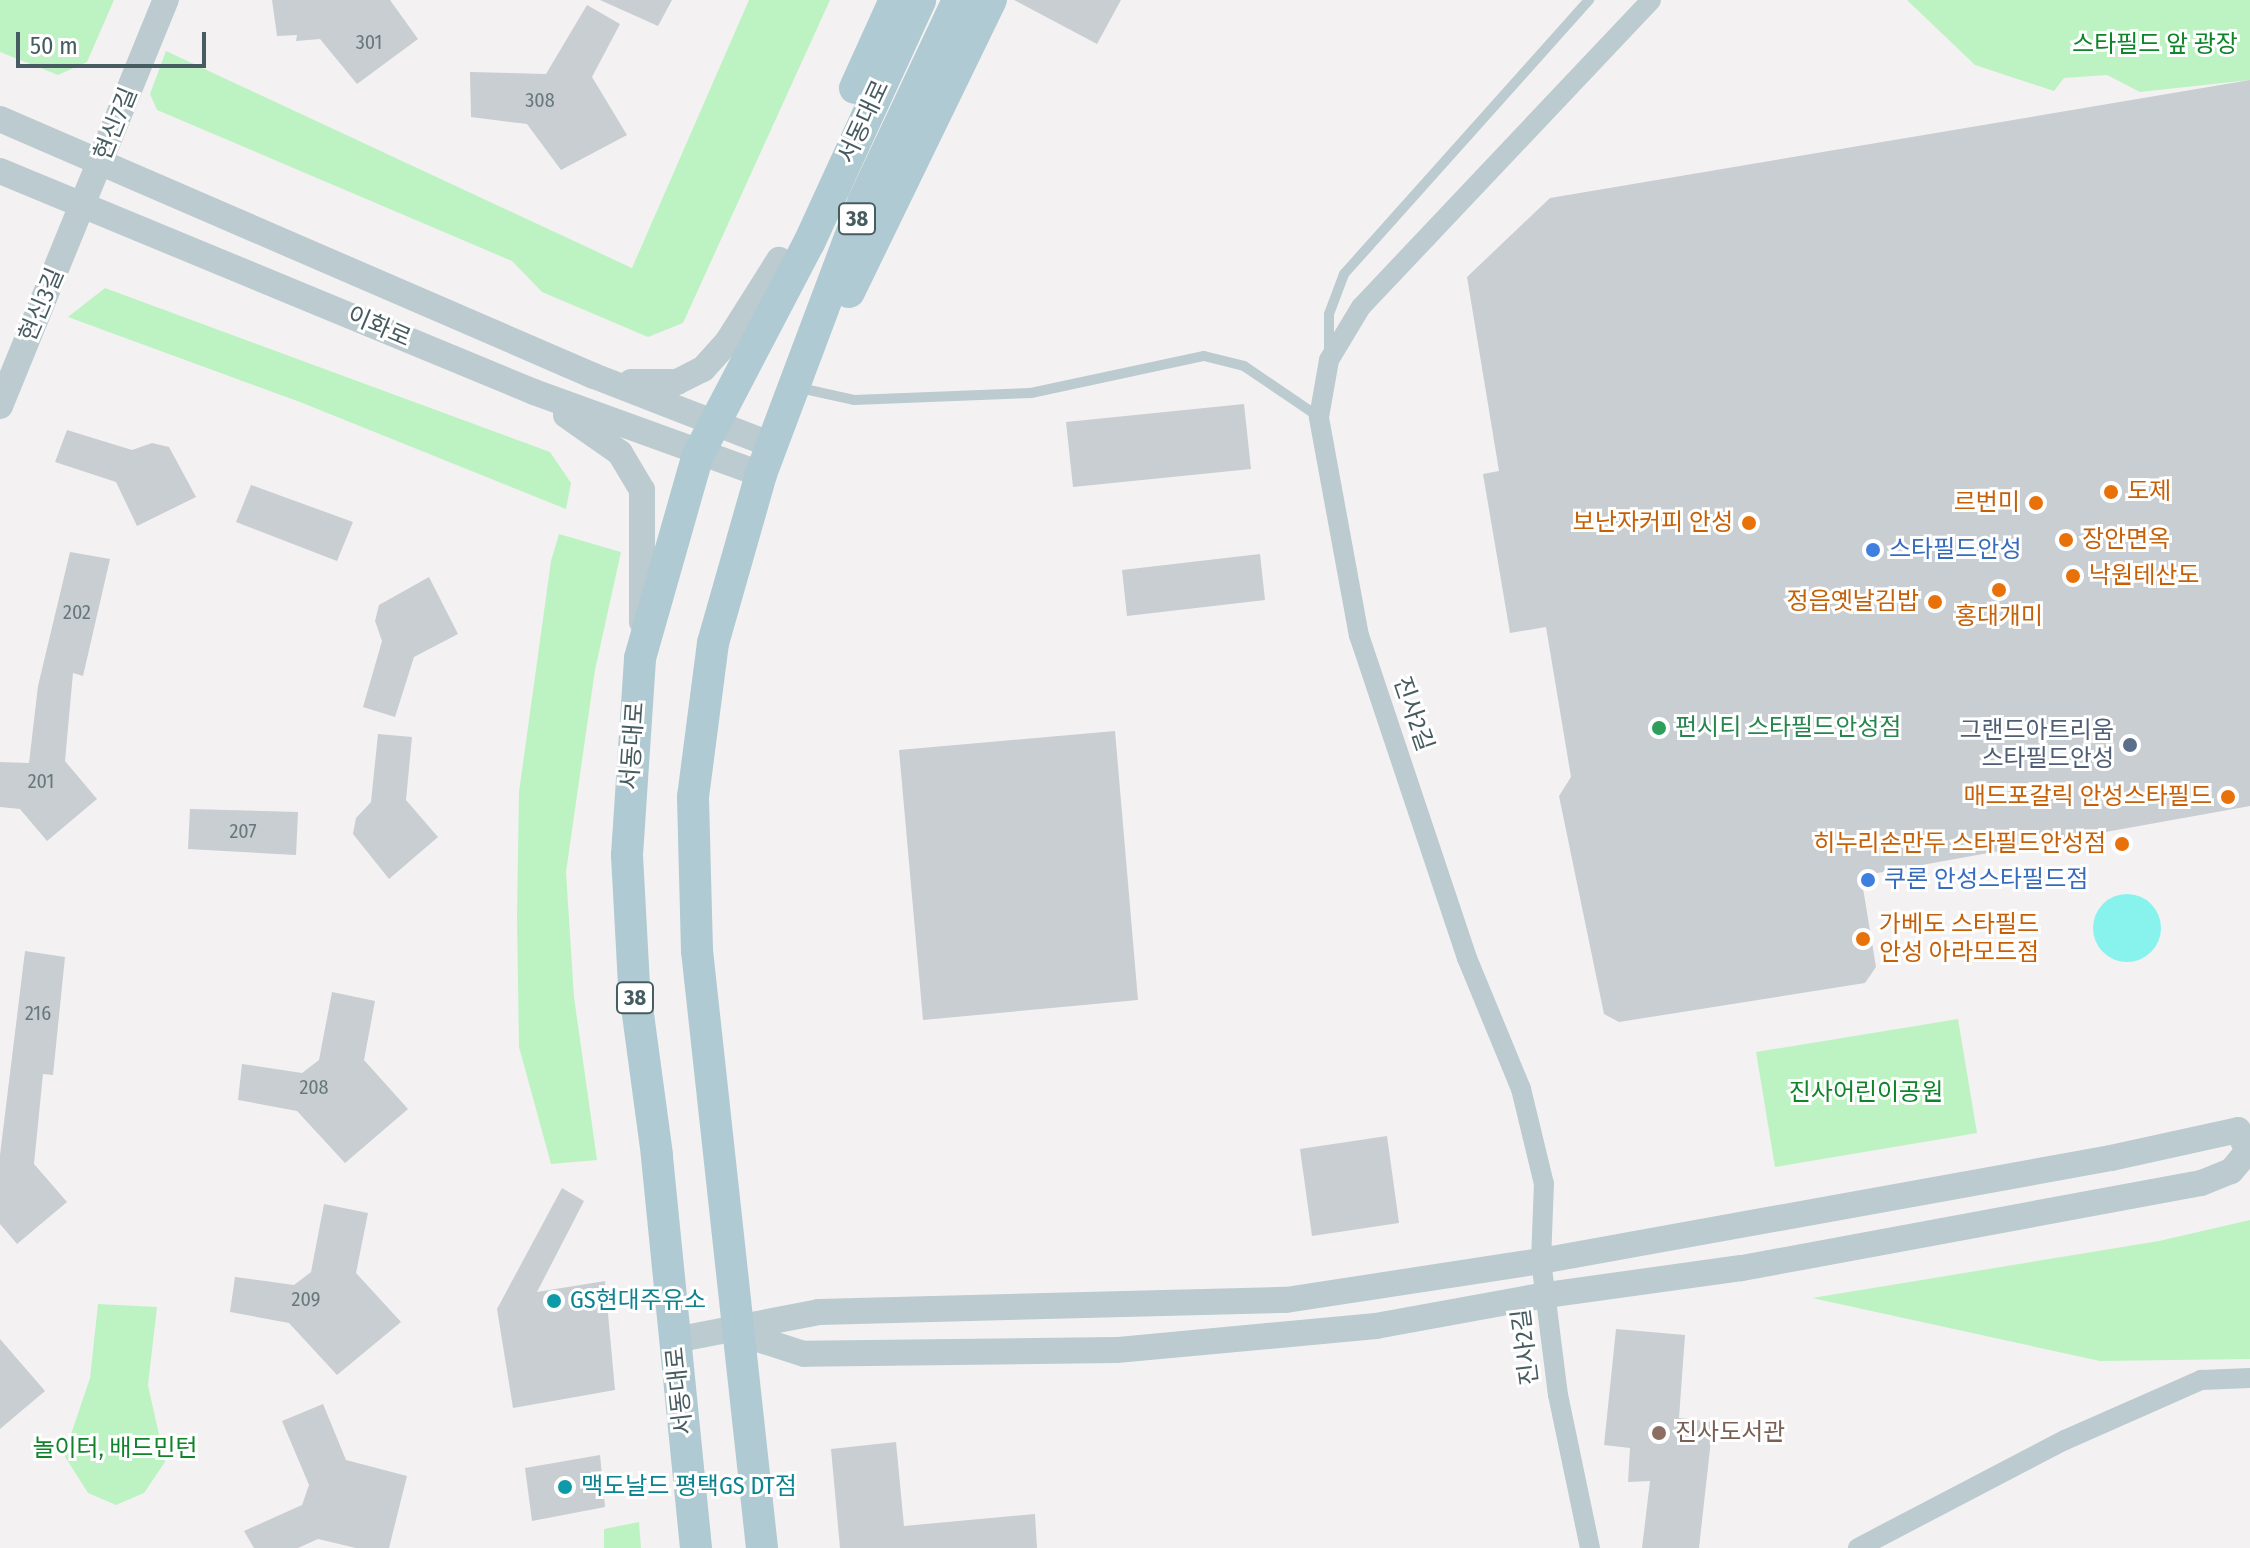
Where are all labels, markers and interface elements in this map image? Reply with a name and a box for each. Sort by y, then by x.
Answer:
scale bar [20,16,210,66]
house number: 301 [356,30,382,54]
park label: 스타필드 앞 광장 [2072,31,2238,59]
text: 50 m [30,32,78,60]
street label: 서동대로 [832,76,896,168]
street label: 현신7길 [88,83,144,165]
house number: 308 [525,88,555,112]
road number: 38 [837,201,877,237]
street label: 현신3길 [14,264,70,346]
street label: 이화로 [343,301,415,353]
place label: 도제 [2127,478,2171,506]
marker: 도제 [2102,483,2120,501]
place label: 르번미 [1954,489,2020,517]
marker: 르번미 [2027,494,2045,512]
place label: 보난자커피 안성 [1573,509,1733,537]
marker: 보난자커피 안성 [1740,514,1758,532]
place label: 장안면옥 [2082,526,2170,554]
marker: 장안면옥 [2057,531,2075,549]
place label: 스타필드안성 [1889,536,2021,564]
marker: 스타필드안성 [1864,541,1882,559]
place label: 낙원테산도 [2089,562,2199,590]
marker: 낙원테산도 [2064,567,2082,585]
marker: 홍대개미 [1990,581,2008,599]
place label: 정읍옛날김밥 [1787,588,1919,616]
marker: 정읍옛날김밥 [1926,593,1944,611]
house number: 202 [63,600,91,624]
place label: 홍대개미 [1955,603,2043,631]
street label: 진사2길 [1387,673,1439,755]
street label: 서동대로 [616,701,650,791]
place label: 펀시티 스타필드안성점 [1675,714,1901,742]
place label: 그랜드아트리움 스타필드안성 [1959,717,2114,773]
marker: 펀시티 스타필드안성점 [1650,719,1668,737]
marker: 그랜드아트리움 스타필드안성 [2121,736,2139,754]
house number: 201 [28,769,54,793]
place label: 매드포갈릭 안성스타필드 [1963,783,2212,811]
marker: 매드포갈릭 안성스타필드 [2219,788,2237,806]
house number: 207 [230,819,256,843]
place label: 히누리손만두 스타필드안성점 [1813,830,2106,858]
marker: 히누리손만두 스타필드안성점 [2113,835,2131,853]
place label: 쿠론 안성스타필드점 [1884,866,2088,894]
marker: 쿠론 안성스타필드점 [1859,871,1877,889]
place label: 가베도 스타필드 안성 아라모드점 [1879,911,2039,967]
marker: 가베도 스타필드 안성 아라모드점 [1854,930,1872,948]
road number: 38 [615,980,655,1016]
house number: 216 [25,1001,51,1025]
house number: 208 [299,1075,329,1099]
park label: 진사어린이공원 [1789,1079,1943,1107]
house number: 209 [292,1287,320,1311]
place label: GS현대주유소 [570,1287,706,1315]
marker: GS현대주유소 [545,1292,563,1310]
street label: 진사2길 [1507,1307,1545,1387]
street label: 서동대로 [661,1346,699,1436]
place label: 진사도서관 [1675,1419,1785,1447]
marker: 진사도서관 [1650,1424,1668,1442]
park label: 놀이터, 배드민턴 [32,1435,198,1463]
place label: 맥도날드 평택GS DT점 [581,1473,797,1501]
marker: 맥도날드 평택GS DT점 [556,1478,574,1496]

